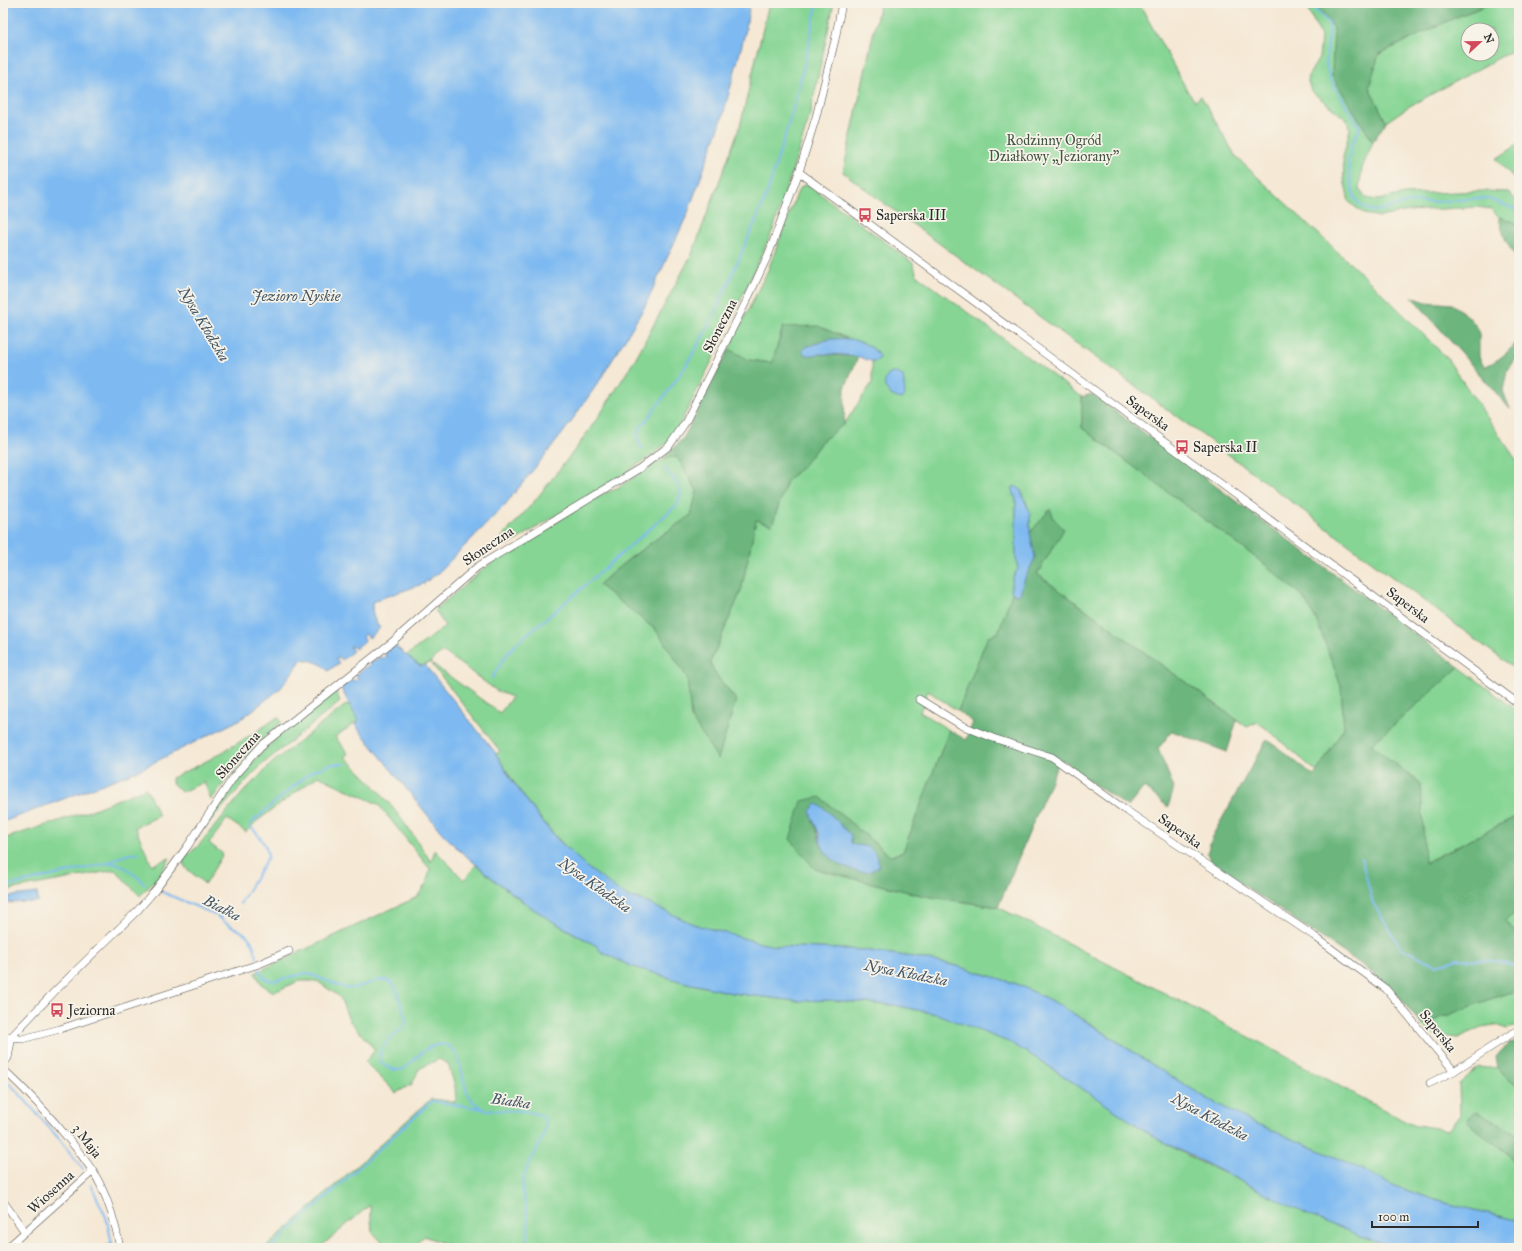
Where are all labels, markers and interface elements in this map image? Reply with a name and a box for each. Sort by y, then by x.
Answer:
north arrow [1460,22,1500,62]
text: N [1481,32,1497,46]
park label: Rodzinny Ogród Działkowy „Jeziorany” [989,132,1120,166]
bus stop icon: Saperska III [857,207,873,223]
place label: Saperska III [876,207,947,224]
water label: Nysa Kłodzka [174,282,233,365]
water label: Jezioro Nyskie [251,287,341,305]
street label: Słoneczna [699,296,741,356]
street label: Saperska [1123,392,1173,434]
bus stop icon: Saperska II [1174,439,1190,455]
place label: Saperska II [1193,439,1258,456]
street label: Słoneczna [459,523,517,569]
street label: Saperska [1383,583,1433,627]
street label: Słoneczna [212,728,264,782]
street label: Saperska [1155,810,1205,852]
water label: Nysa Kłodzka [554,853,635,917]
water label: Białka [199,891,244,925]
water label: Nysa Kłodzka [862,956,949,990]
bus stop icon: Jeziorna [49,1002,65,1018]
place label: Jeziorna [66,1002,115,1020]
street label: Saperska [1416,1006,1460,1056]
water label: Białka [489,1089,532,1113]
water label: Nysa Kłodzka [1168,1089,1251,1145]
street label: 3 Maja [69,1121,106,1161]
street label: Wiosenna [24,1167,78,1217]
scale bar [1372,1203,1478,1229]
text: 100 m [1378,1210,1409,1224]

